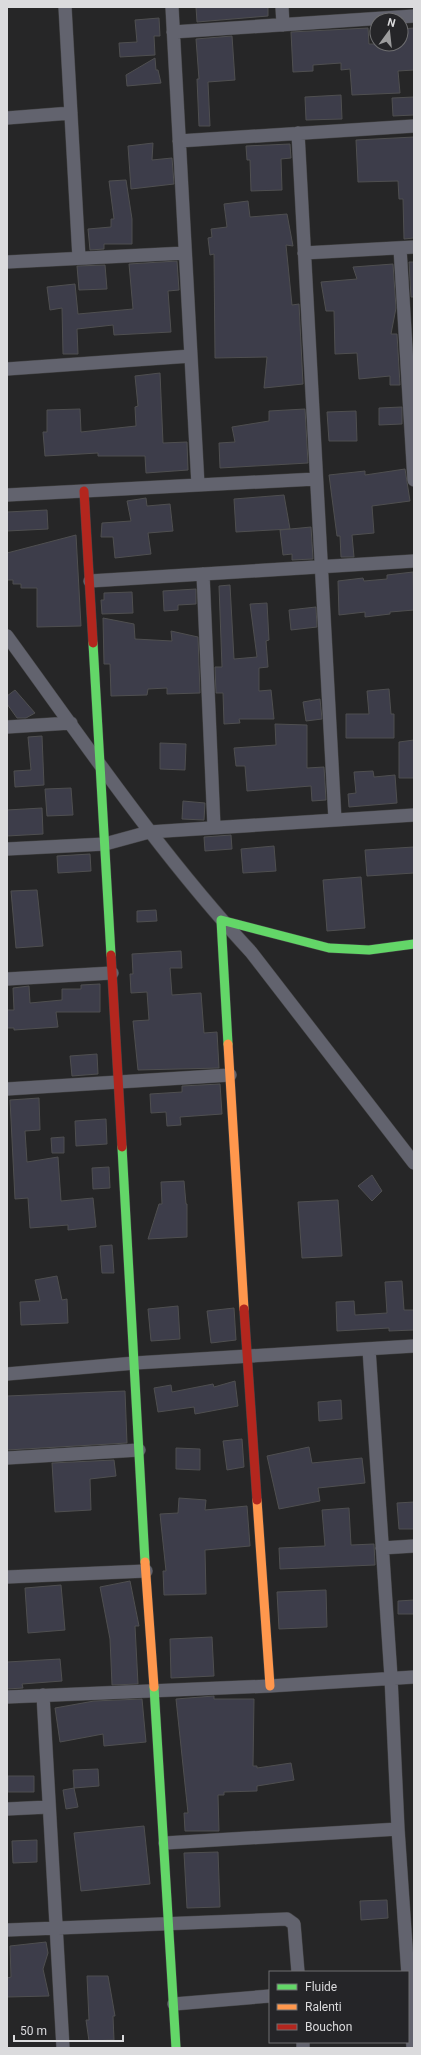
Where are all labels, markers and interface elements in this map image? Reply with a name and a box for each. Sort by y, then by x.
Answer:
north arrow [369,12,409,52]
text: N [386,16,397,30]
legend [269,1971,409,2043]
text: Fluide [305,1980,337,1994]
text: Ralenti [305,2000,342,2014]
scale bar [14,2017,123,2043]
text: Bouchon [305,2020,352,2034]
text: 50 m [20,2024,47,2038]

